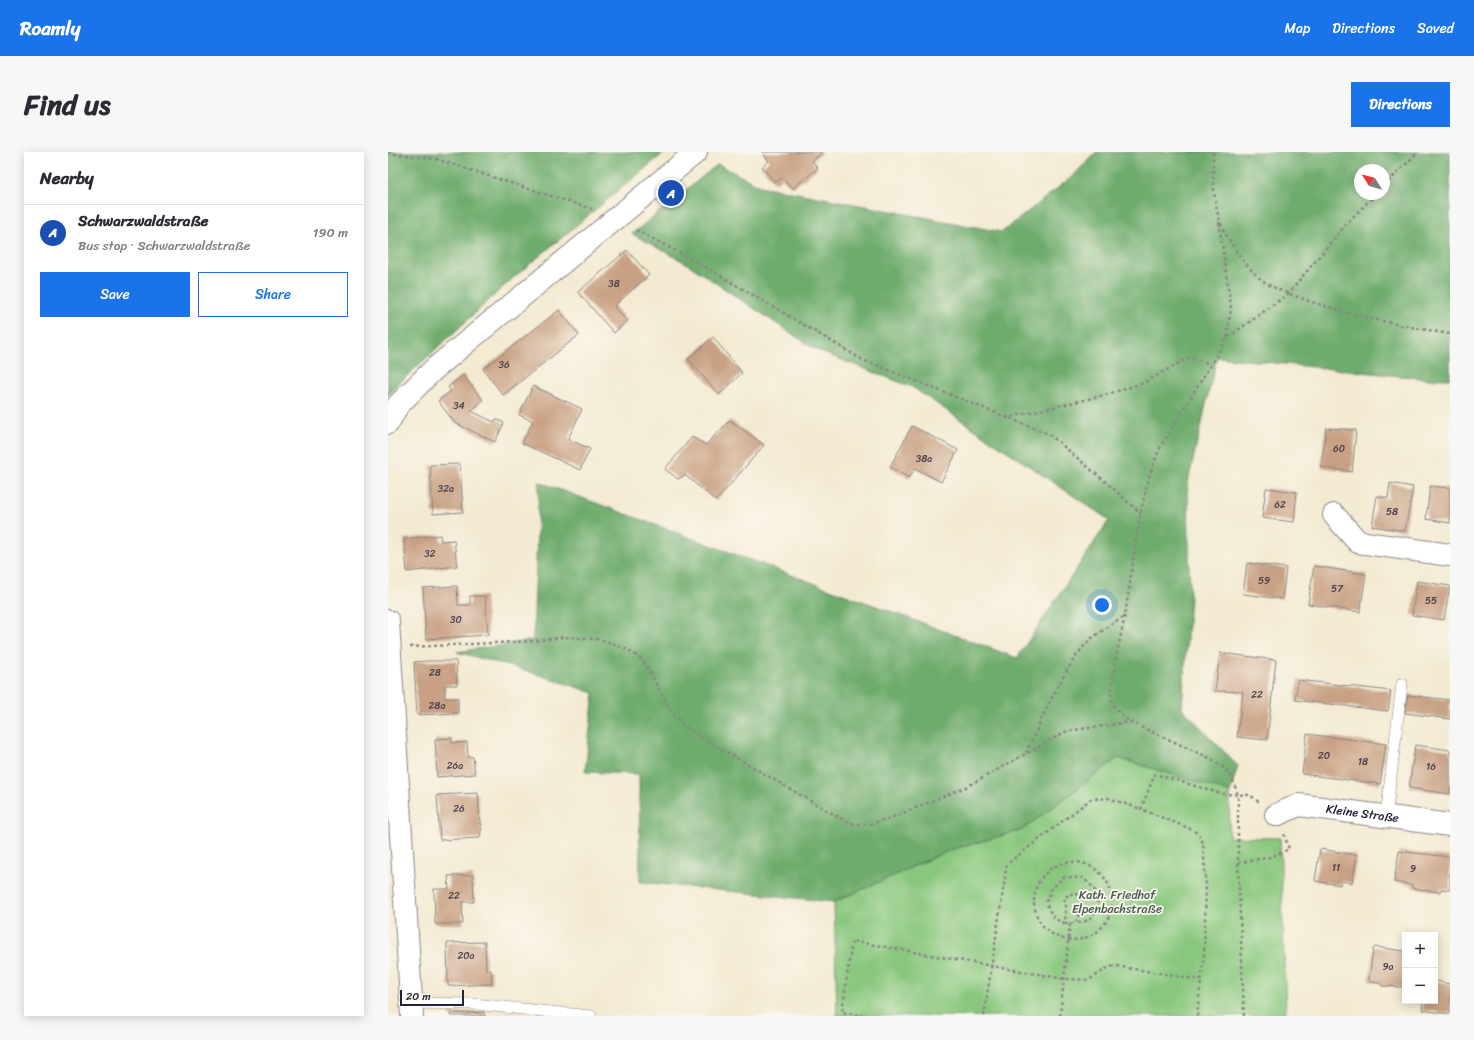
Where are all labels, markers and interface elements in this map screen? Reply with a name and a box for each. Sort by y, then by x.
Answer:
text: Roamly [20,12,80,45]
text: Map [1284,16,1310,41]
text: Directions [1332,16,1395,41]
text: Saved [1417,16,1454,41]
text: Find us [24,80,111,129]
button: Directions [1351,82,1450,127]
text: Nearby [40,163,94,193]
north arrow [1354,164,1390,200]
pin: A [658,178,684,208]
text: Schwarzwaldstraße [78,208,208,234]
text: A [49,221,57,244]
text: 190 m [313,221,348,244]
text: Bus stop · Schwarzwaldstraße [78,234,251,257]
button: Save [40,272,190,317]
button: Share [198,272,348,317]
house number: 38 [608,275,620,293]
house number: 36 [498,356,510,374]
house number: 34 [453,397,465,415]
house number: 60 [1333,440,1345,458]
house number: 38a [916,450,932,468]
house number: 32a [438,480,454,498]
house number: 62 [1274,496,1286,514]
house number: 58 [1386,503,1398,521]
house number: 32 [424,545,436,563]
house number: 59 [1258,572,1270,590]
house number: 57 [1331,580,1344,598]
house number: 55 [1425,592,1437,610]
your location [1092,595,1112,615]
house number: 30 [450,611,462,629]
house number: 28 [429,664,441,682]
house number: 22 [1251,686,1263,704]
house number: 28a [429,697,445,715]
house number: 20 [1318,747,1330,765]
house number: 18 [1358,753,1368,771]
house number: 26a [447,757,463,775]
house number: 16 [1426,758,1436,776]
street label: Kleine Straße [1325,798,1400,829]
house number: 26 [453,800,465,818]
house number: 11 [1332,859,1340,877]
house number: 9 [1410,860,1416,878]
park label: Kath. Friedhof Elpenbachstraße [1072,884,1162,920]
house number: 22 [448,887,460,905]
map controls [1402,932,1438,1004]
button: + [1402,932,1438,968]
house number: 20a [457,947,475,965]
house number: 9a [1382,958,1394,976]
button: − [1402,968,1438,1004]
text: 20 m [406,987,431,1006]
scale bar [400,988,464,1007]

